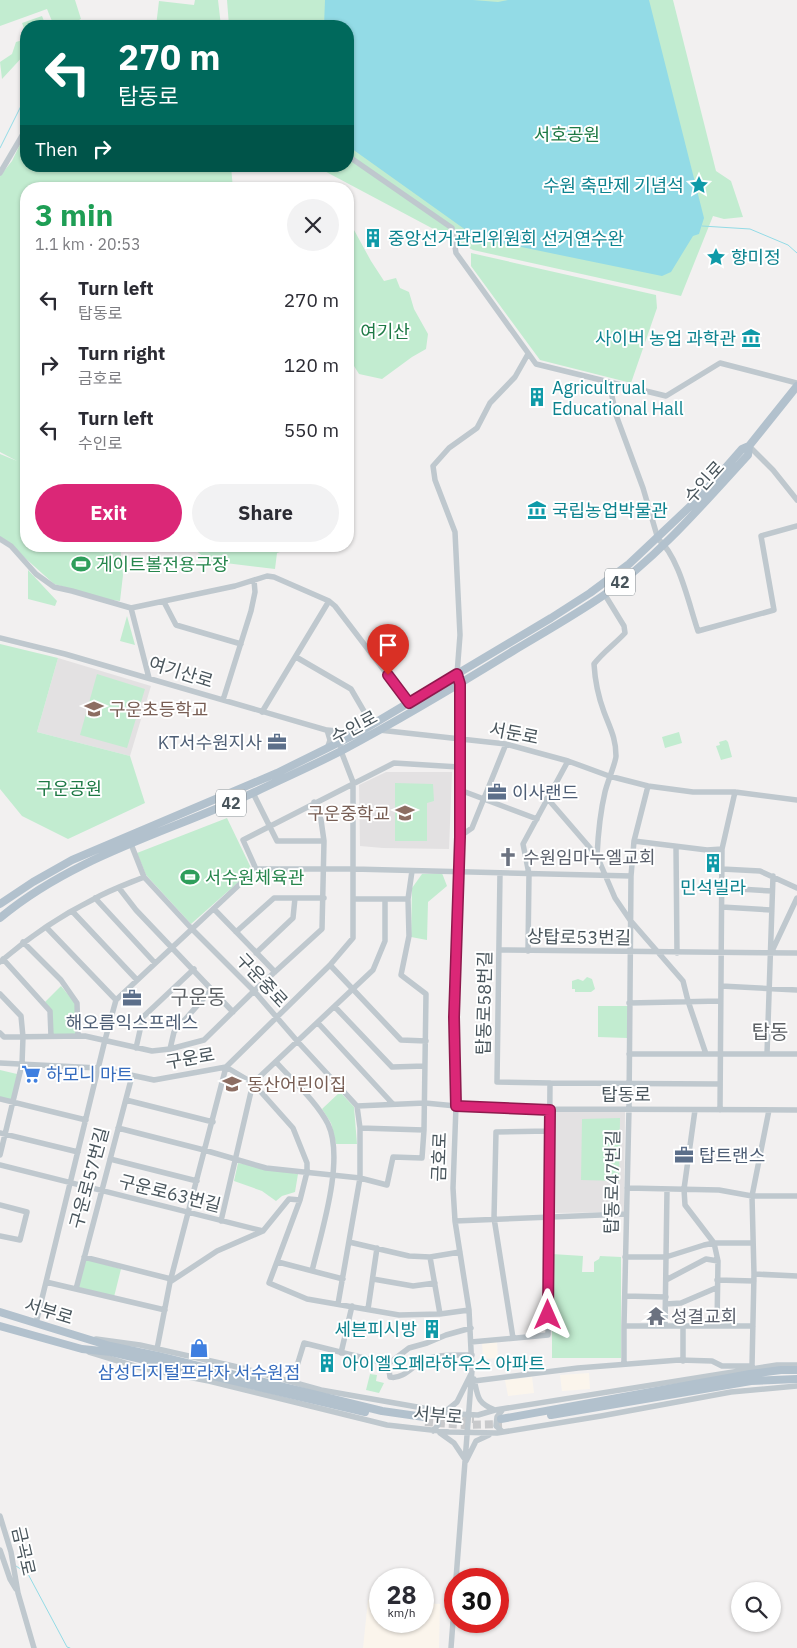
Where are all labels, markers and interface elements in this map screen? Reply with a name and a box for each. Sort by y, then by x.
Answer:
text: 270 m [118,34,221,80]
icon: left [35,40,100,105]
text: 탑동로 [118,81,179,110]
park label: 서호공원 [534,123,600,146]
icon: right [88,135,116,163]
text: Then [35,137,78,161]
place label: 수원 축만제 기념석 [543,174,684,197]
place icon: 수원 축만제 기념석 [688,174,710,196]
text: 3 min [35,195,113,234]
button: close [287,199,339,251]
building icon: 중앙선거관리위원회 선거연수완 [362,227,384,249]
place label: 중앙선거관리위원회 선거연수완 [388,227,624,250]
text: 1.1 km · 20:53 [35,234,141,254]
place icon: 향미정 [705,246,727,268]
place label: 향미정 [731,246,781,269]
text: Turn left [78,276,154,300]
icon: left [35,286,63,314]
text: 270 m [284,288,339,312]
text: 탑동로 [78,303,122,323]
park label: 여기산 [360,320,410,343]
place label: 사이버 농업 과학관 [595,327,736,350]
museum icon: 사이버 농업 과학관 [740,327,762,349]
text: Turn right [78,341,165,365]
icon: right [35,351,63,379]
text: 120 m [284,353,339,377]
text: 금호로 [78,368,122,388]
place label: Agricultrual Educational Hall [552,376,684,420]
building icon: Agricultrual Educational Hall [526,386,548,408]
text: Turn left [78,406,154,430]
icon: left [35,416,63,444]
text: 550 m [284,418,339,442]
text: 수인로 [78,433,122,453]
street label: 수인로 [679,456,729,508]
button: Exit [35,484,182,542]
button: Share [192,484,339,542]
museum icon: 국립농업박물관 [526,499,548,521]
place label: 국립농업박물관 [552,499,668,522]
sports icon: 게이트볼전용구장 [70,553,92,575]
place label: 게이트볼전용구장 [96,553,228,576]
road number: 42 [605,568,635,596]
pin [367,624,409,675]
icon: arrive [374,631,402,659]
street label: 여기산로 [146,651,216,693]
school or university icon: 구운초등학교 [83,698,105,720]
place label: 구운초등학교 [109,698,208,721]
street label: 수인로 [327,705,381,749]
street label: 서둔로 [487,717,541,749]
place label: KT서수원지사 [158,731,262,754]
office icon: KT서수원지사 [266,731,288,753]
park label: 구운공원 [36,777,102,800]
office icon: 이사랜드 [486,781,508,803]
place label: 이사랜드 [512,781,578,804]
road number: 42 [216,790,246,816]
place label: 구운중학교 [307,802,390,825]
school or university icon: 구운중학교 [394,802,416,824]
church icon: 수원임마누엘교회 [497,846,519,868]
place label: 수원임마누엘교회 [523,846,655,869]
building icon: 민석빌라 [702,852,724,874]
sports icon: 서수원체육관 [179,866,201,888]
place label: 서수원체육관 [205,866,305,889]
place label: 민석빌라 [680,876,747,899]
street label: 상탑로53번길 [527,925,631,949]
street label: 구운중로 [231,948,293,1012]
street label: 탑동로58번길 [472,951,496,1055]
district label: 구운동 [170,983,226,1010]
office icon: 해오름익스프레스 [121,987,143,1009]
place label: 해오름익스프레스 [66,1011,198,1034]
district label: 탑동 [752,1018,788,1045]
street label: 구운로 [164,1042,216,1074]
supermarket icon: 하모니 마트 [20,1063,42,1085]
place label: 하모니 마트 [46,1063,133,1086]
school or university icon: 동산어린이집 [221,1073,243,1095]
place label: 동산어린이집 [247,1073,346,1096]
street label: 탑동로 [601,1083,651,1106]
street label: 구운로57번길 [64,1125,114,1231]
street label: 탑동로47번길 [600,1130,624,1234]
street label: 금호로 [427,1132,451,1182]
office icon: 탑트랜스 [673,1144,695,1166]
place label: 탑트랜스 [699,1144,765,1167]
street label: 구운로63번길 [117,1169,223,1217]
position arrow [521,1288,573,1340]
street label: 서부로 [22,1293,76,1329]
temple icon: 성결교회 [645,1305,667,1327]
place label: 성결교회 [671,1305,737,1328]
place label: 세븐피시방 [334,1318,417,1341]
building icon: 세븐피시방 [421,1318,443,1340]
shop icon: 삼성디지털프라자 서수원점 [188,1337,210,1359]
building icon: 아이엘오페라하우스 아파트 [316,1352,338,1374]
place label: 아이엘오페라하우스 아파트 [342,1352,545,1375]
place label: 삼성디지털프라자 서수원점 [98,1361,300,1384]
street label: 서부로 [412,1401,464,1429]
street label: 금곡로 [7,1524,41,1578]
speed limit sign: 30 [444,1568,509,1633]
text: 28 [386,1578,417,1611]
map controls [731,1582,781,1632]
button: search [731,1582,781,1632]
text: km/h [387,1605,416,1620]

